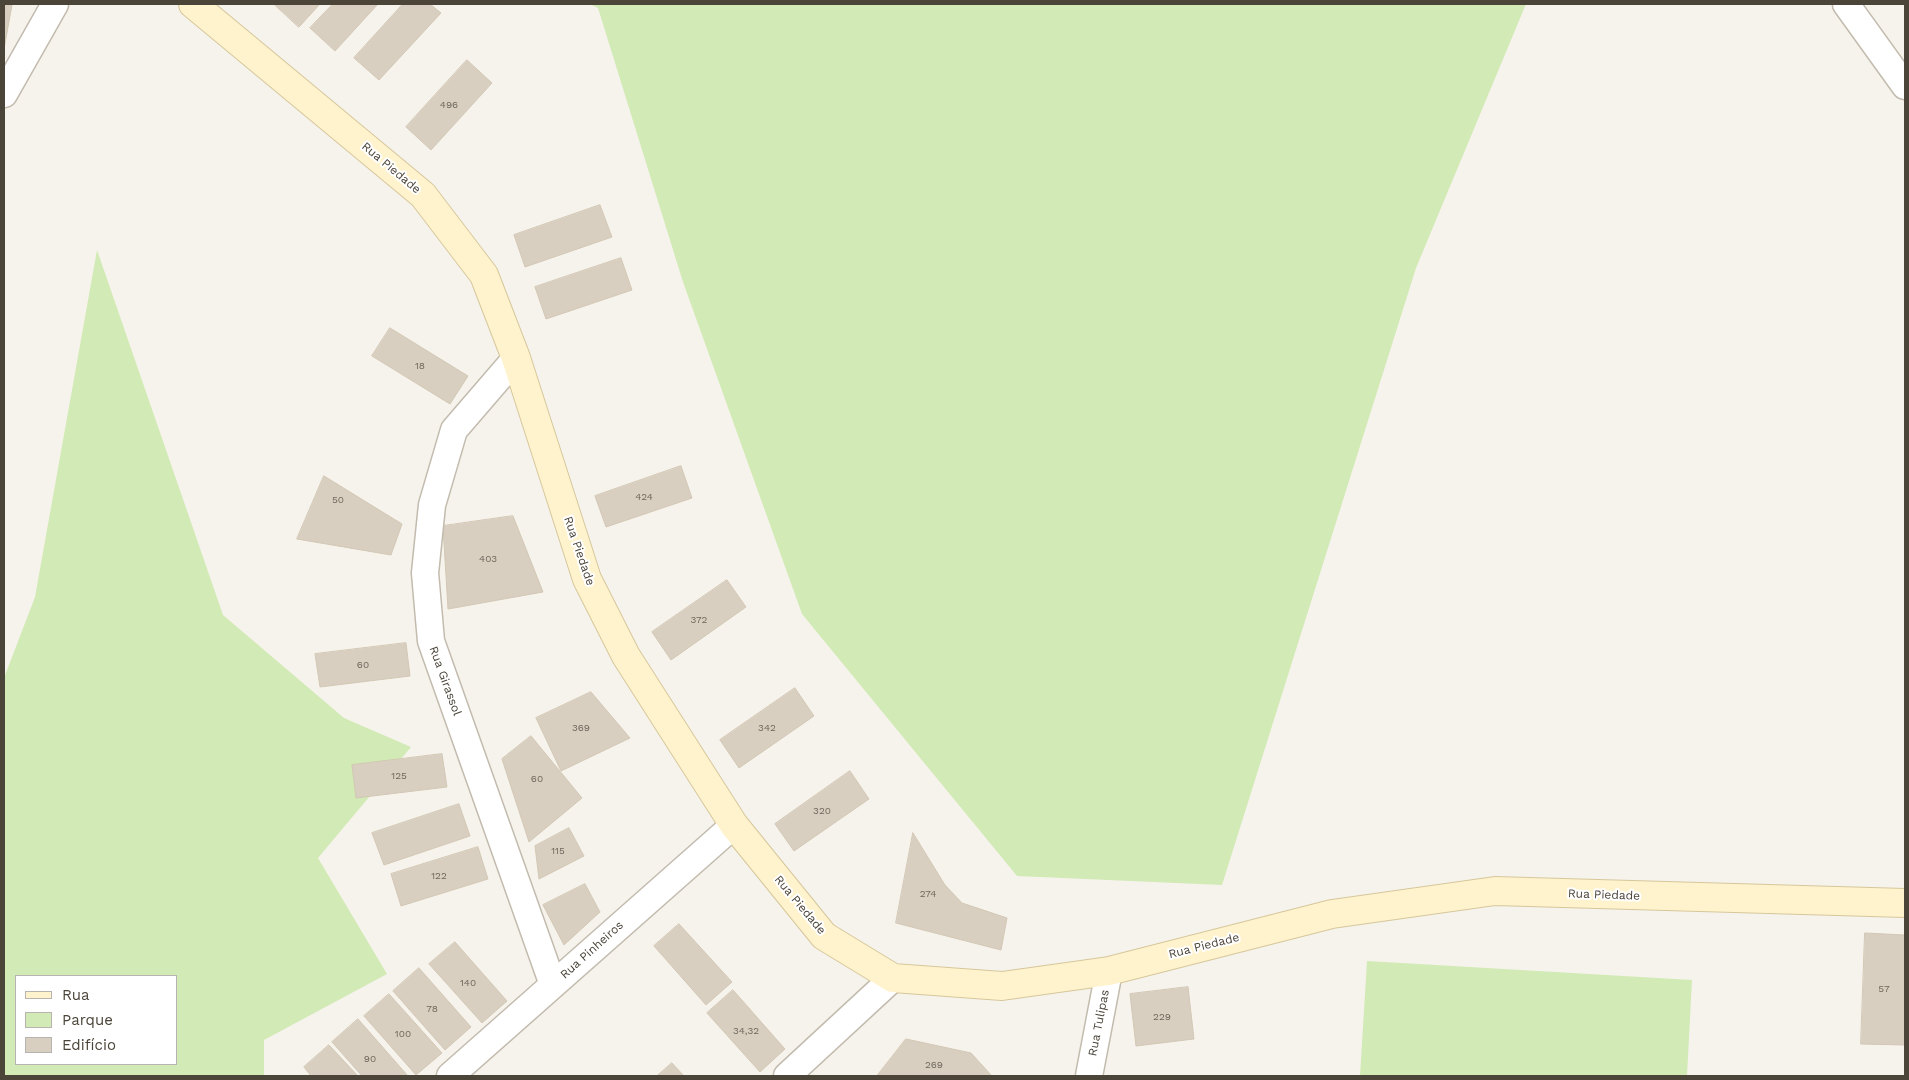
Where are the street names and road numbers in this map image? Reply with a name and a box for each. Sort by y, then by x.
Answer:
street label: Rua Piedade [359,139,423,197]
street label: Rua Piedade [560,514,598,588]
street label: Rua Girassol [426,644,464,718]
street label: Rua Piedade [771,873,829,937]
street label: Rua Piedade [1568,887,1640,903]
street label: Rua Pinheiros [558,918,626,982]
street label: Rua Piedade [1167,930,1241,962]
street label: Rua Tulipas [1085,988,1113,1058]

